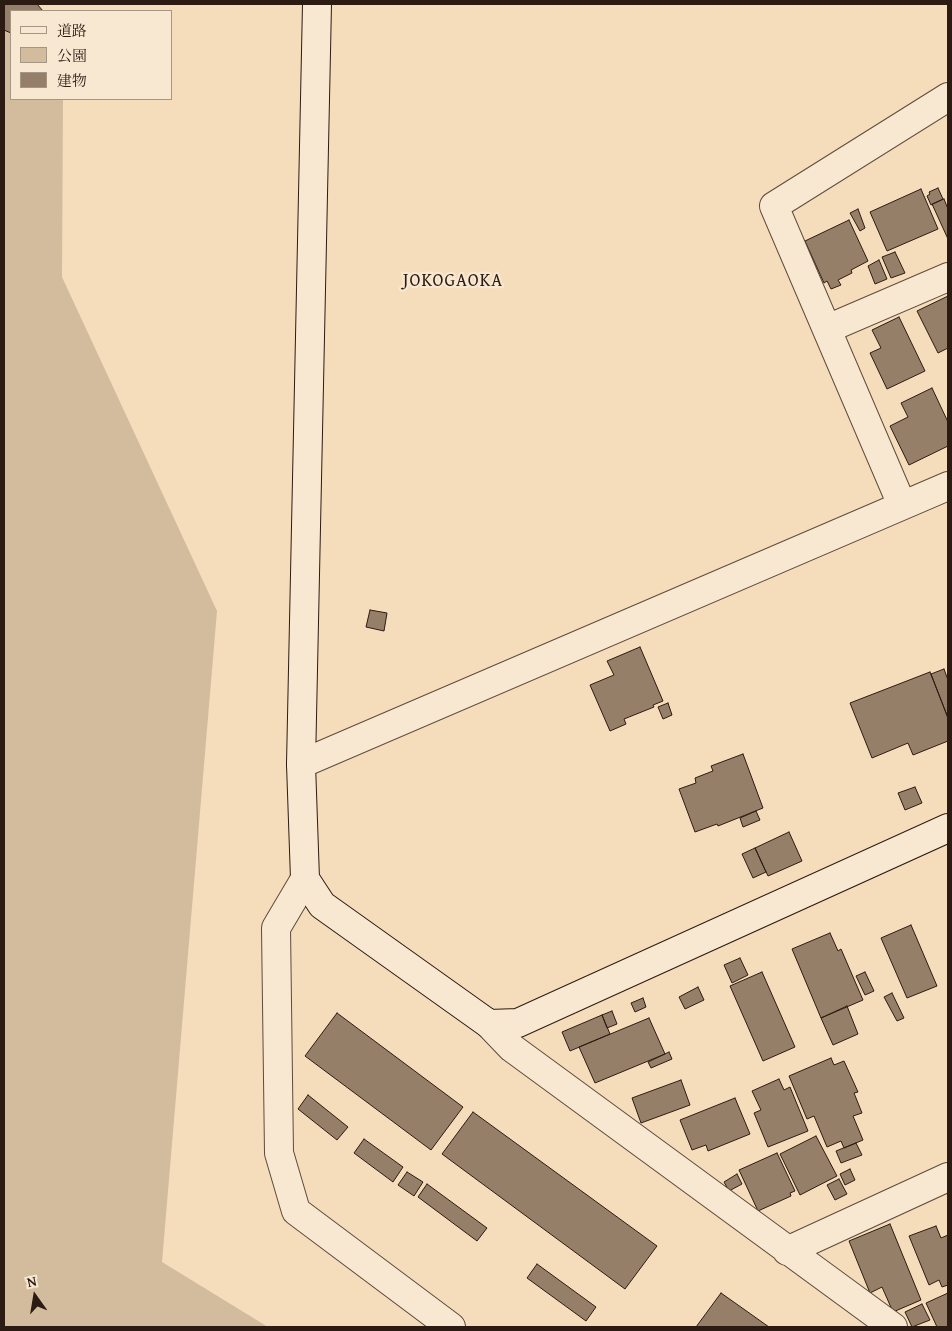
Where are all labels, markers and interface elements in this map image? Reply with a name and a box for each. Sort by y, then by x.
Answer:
legend [10,10,172,100]
text: 道路 [57,20,87,41]
text: 公園 [57,45,87,66]
text: 建物 [57,70,87,91]
district label: JOKOGAOKA [402,270,504,292]
north arrow [10,1271,60,1321]
text: N [25,1271,38,1292]

